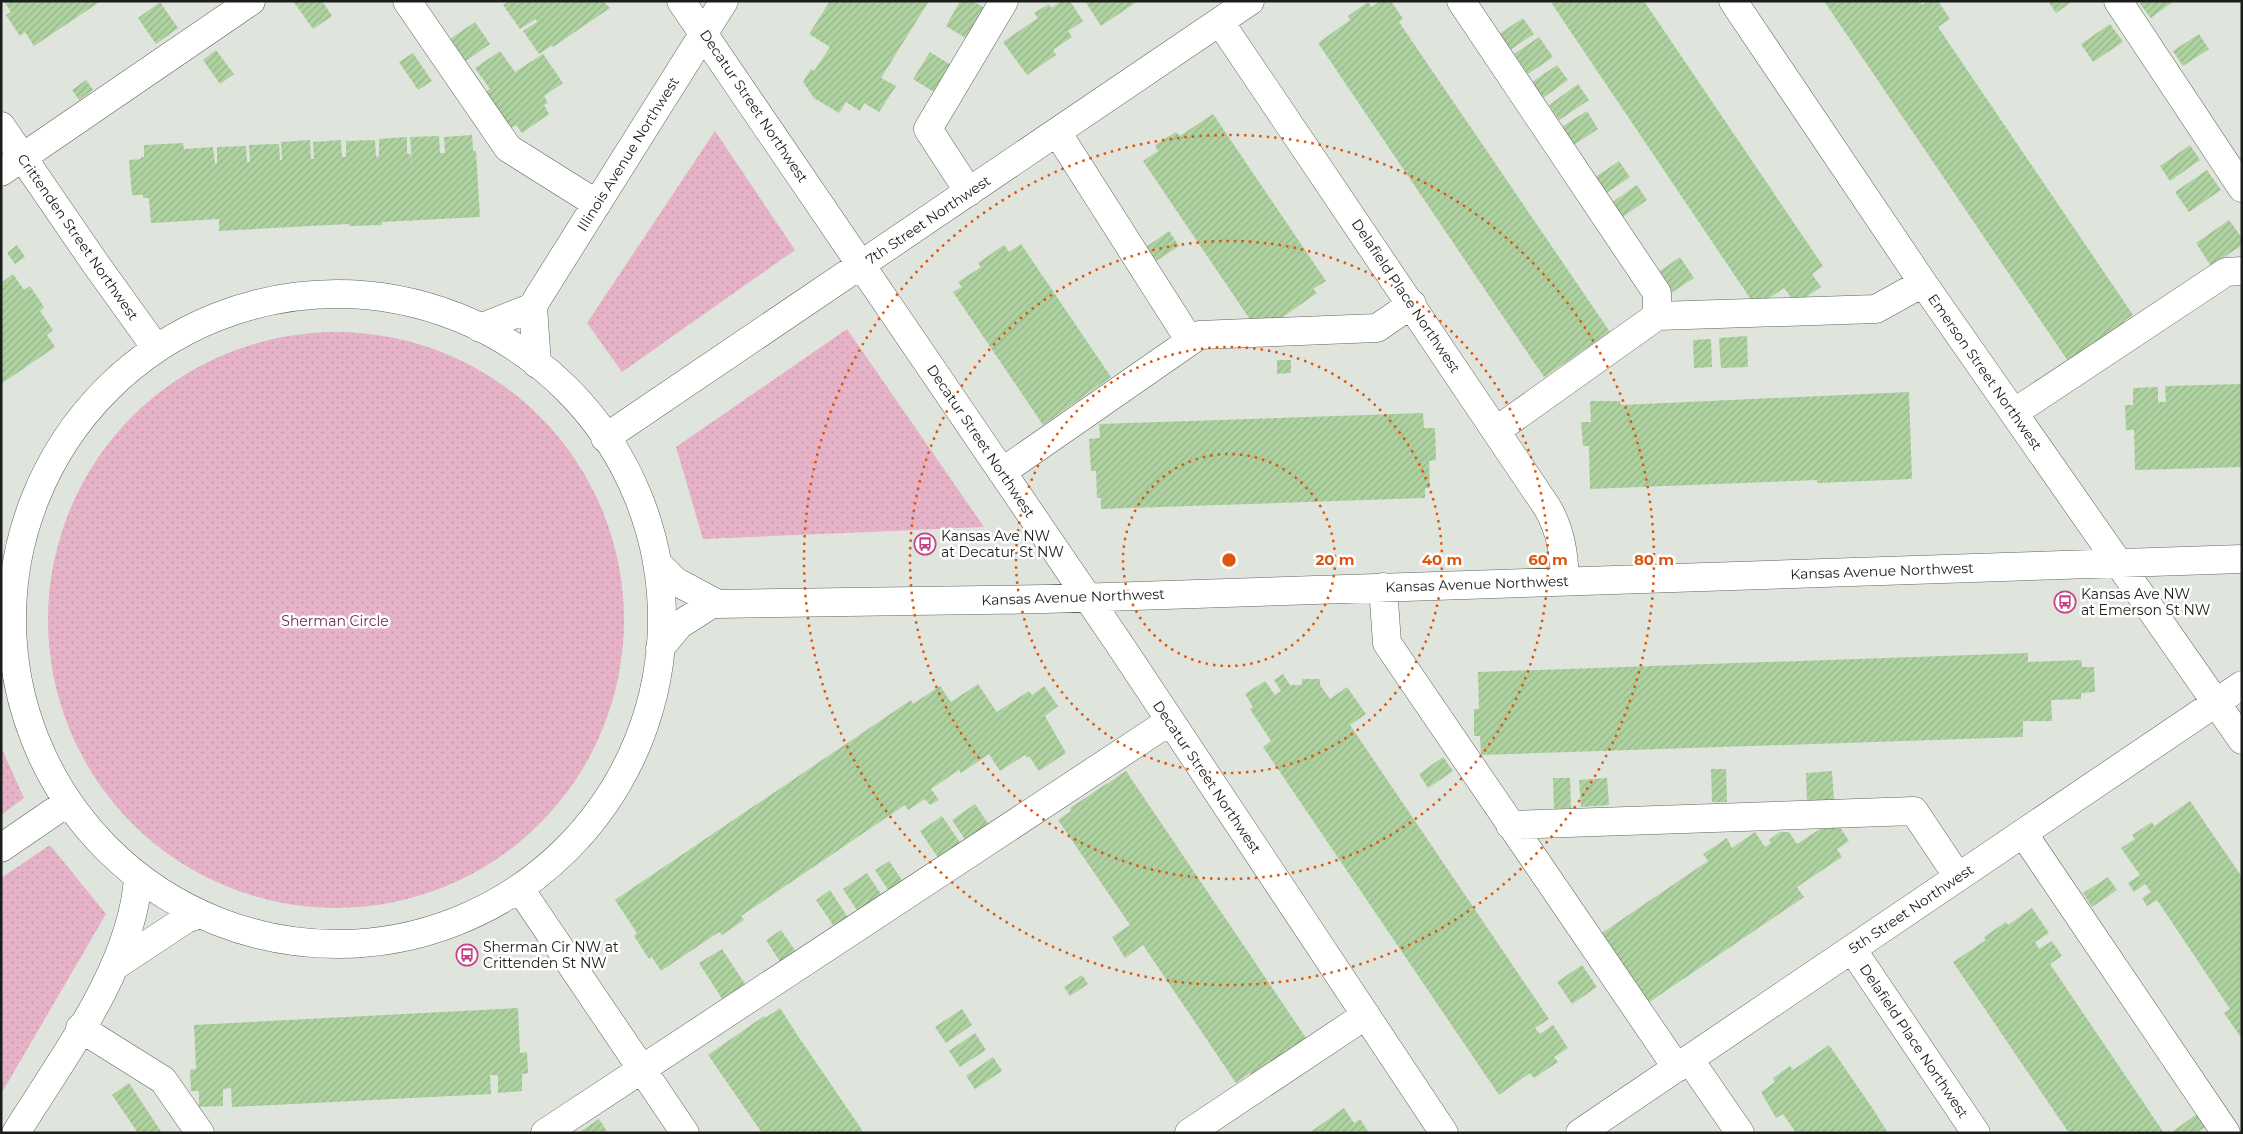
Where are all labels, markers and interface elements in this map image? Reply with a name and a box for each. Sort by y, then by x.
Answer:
street label: Decatur Street Northwest [696,26,812,186]
street label: Illinois Avenue Northwest [573,73,683,235]
street label: Crittenden Street Northwest [14,150,143,324]
street label: 7th Street Northwest [862,171,994,269]
street label: Delafield Place Northwest [1348,216,1465,377]
street label: Emerson Street Northwest [1924,290,2046,454]
street label: Decatur Street Northwest [923,361,1039,521]
place label: Kansas Ave NW at Decatur St NW [941,527,1064,561]
bus stop icon: Kansas Ave NW at Decatur St NW [913,532,937,556]
text: 20 m [1315,550,1355,569]
text: 40 m [1422,550,1462,569]
text: 60 m [1528,550,1568,569]
text: 80 m [1634,550,1674,569]
centre of rings [1220,551,1238,569]
street label: Kansas Avenue Northwest [1790,559,1974,583]
street label: Kansas Avenue Northwest [1385,572,1569,596]
street label: Kansas Avenue Northwest [981,585,1165,609]
place label: Kansas Ave NW at Emerson St NW [2081,585,2211,619]
bus stop icon: Kansas Ave NW at Emerson St NW [2053,590,2077,614]
park label: Sherman Circle [281,612,389,630]
street label: Decatur Street Northwest [1149,697,1265,857]
street label: 5th Street Northwest [1845,860,1977,958]
place label: Sherman Cir NW at Crittenden St NW [483,938,619,972]
bus stop icon: Sherman Cir NW at Crittenden St NW [455,943,479,967]
street label: Delafield Place Northwest [1856,961,1973,1122]

